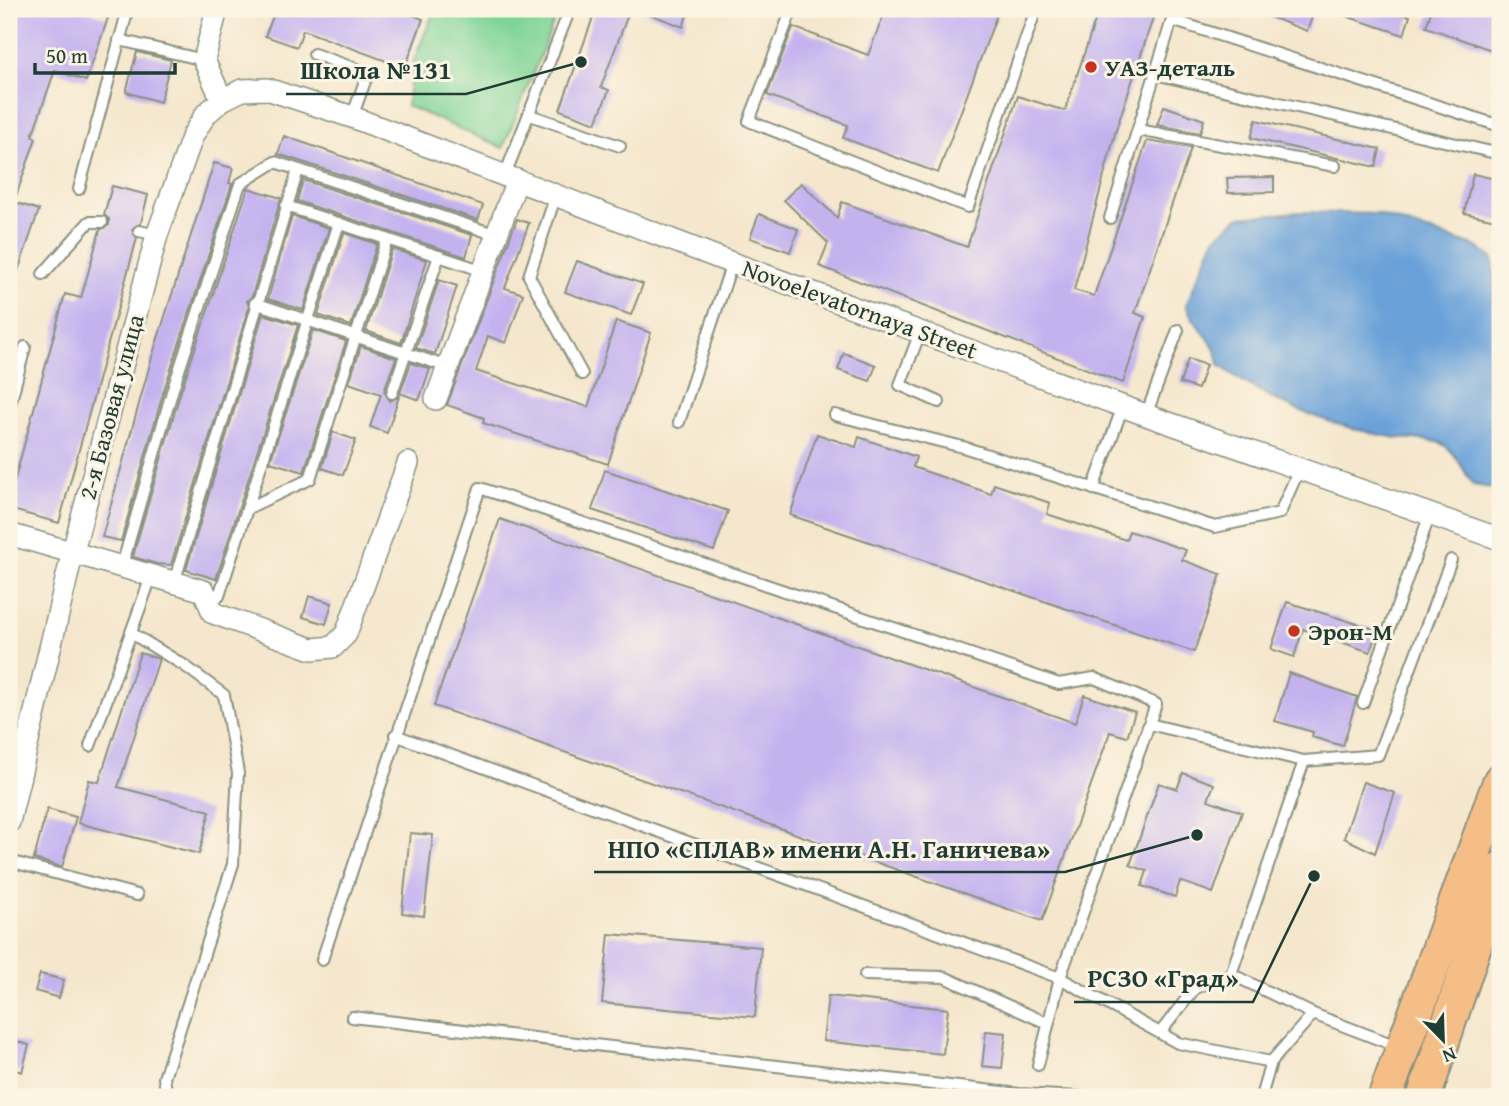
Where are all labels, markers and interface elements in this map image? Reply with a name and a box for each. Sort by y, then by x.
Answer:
scale bar [35,32,175,76]
text: 50 m [46,40,88,71]
callout: Школа №131 [286,47,466,94]
text: Школа №131 [300,50,452,89]
place label: УАЗ-деталь [1105,50,1235,85]
marker: УАЗ-деталь [1083,59,1099,75]
street label: Novoelevatornaya Street [738,250,983,368]
street label: 2-я Базовая улица [69,310,153,503]
place label: Эрон-М [1308,614,1393,649]
marker: Эрон-М [1286,623,1302,639]
callout: НПО «СПЛАВ» имени А.Н. Ганичева» [594,825,1065,872]
text: НПО «СПЛАВ» имени А.Н. Ганичева» [608,829,1050,868]
callout: РСЗО «Град» [1074,955,1253,1002]
text: РСЗО «Град» [1087,958,1239,997]
north arrow [1408,1004,1478,1074]
text: N [1438,1040,1461,1071]

